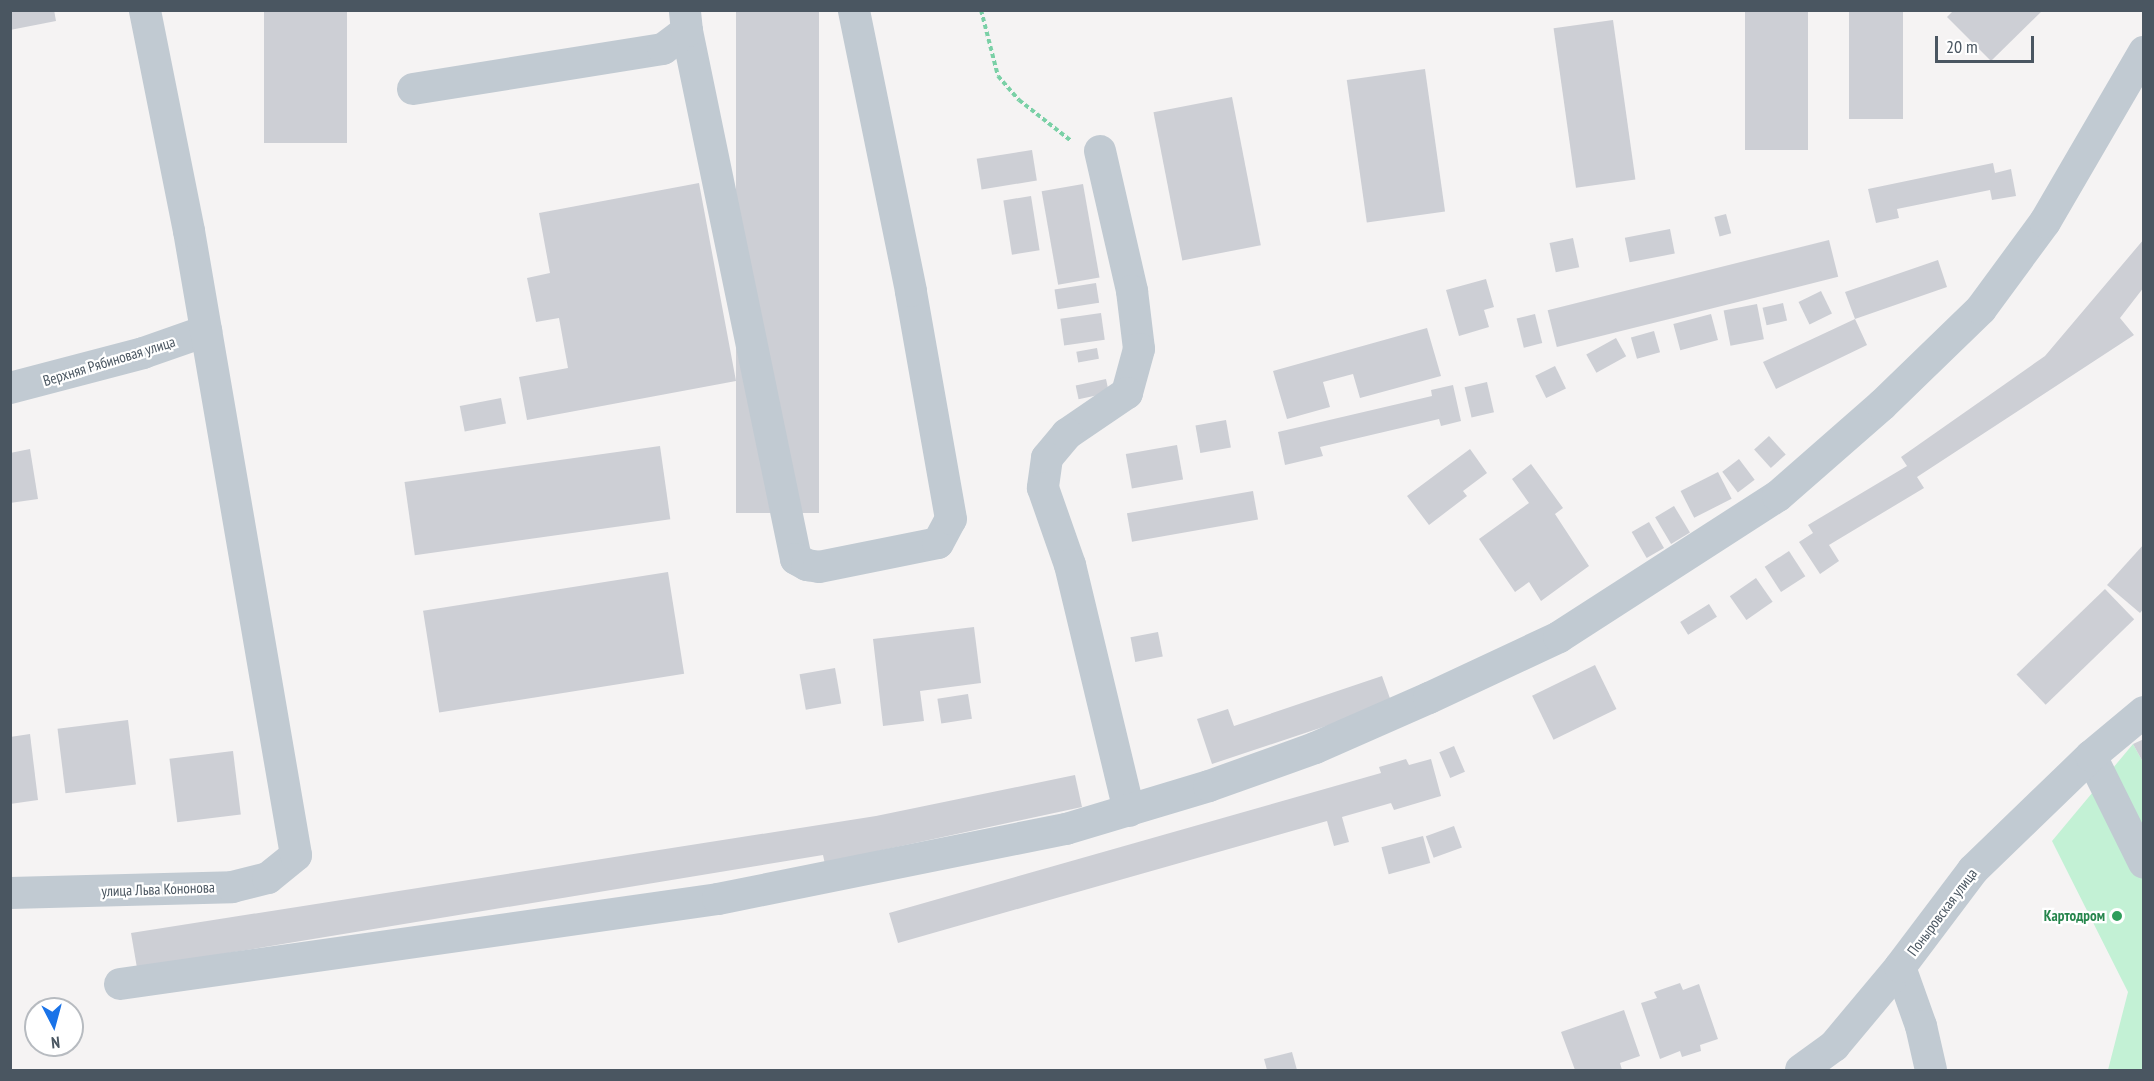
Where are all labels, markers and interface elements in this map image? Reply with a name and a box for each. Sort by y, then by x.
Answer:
scale bar [1938,24,2037,62]
text: 20 m [1946,35,1978,58]
street label: Верхняя Рябиновая улица [41,332,177,390]
street label: Поныровская улица [1903,865,1981,959]
street label: улица Льва Кононова [101,878,215,900]
place label: Картодром [2044,907,2105,925]
marker: Картодром [2110,909,2124,923]
north arrow [24,997,84,1057]
text: N [50,1033,61,1053]

